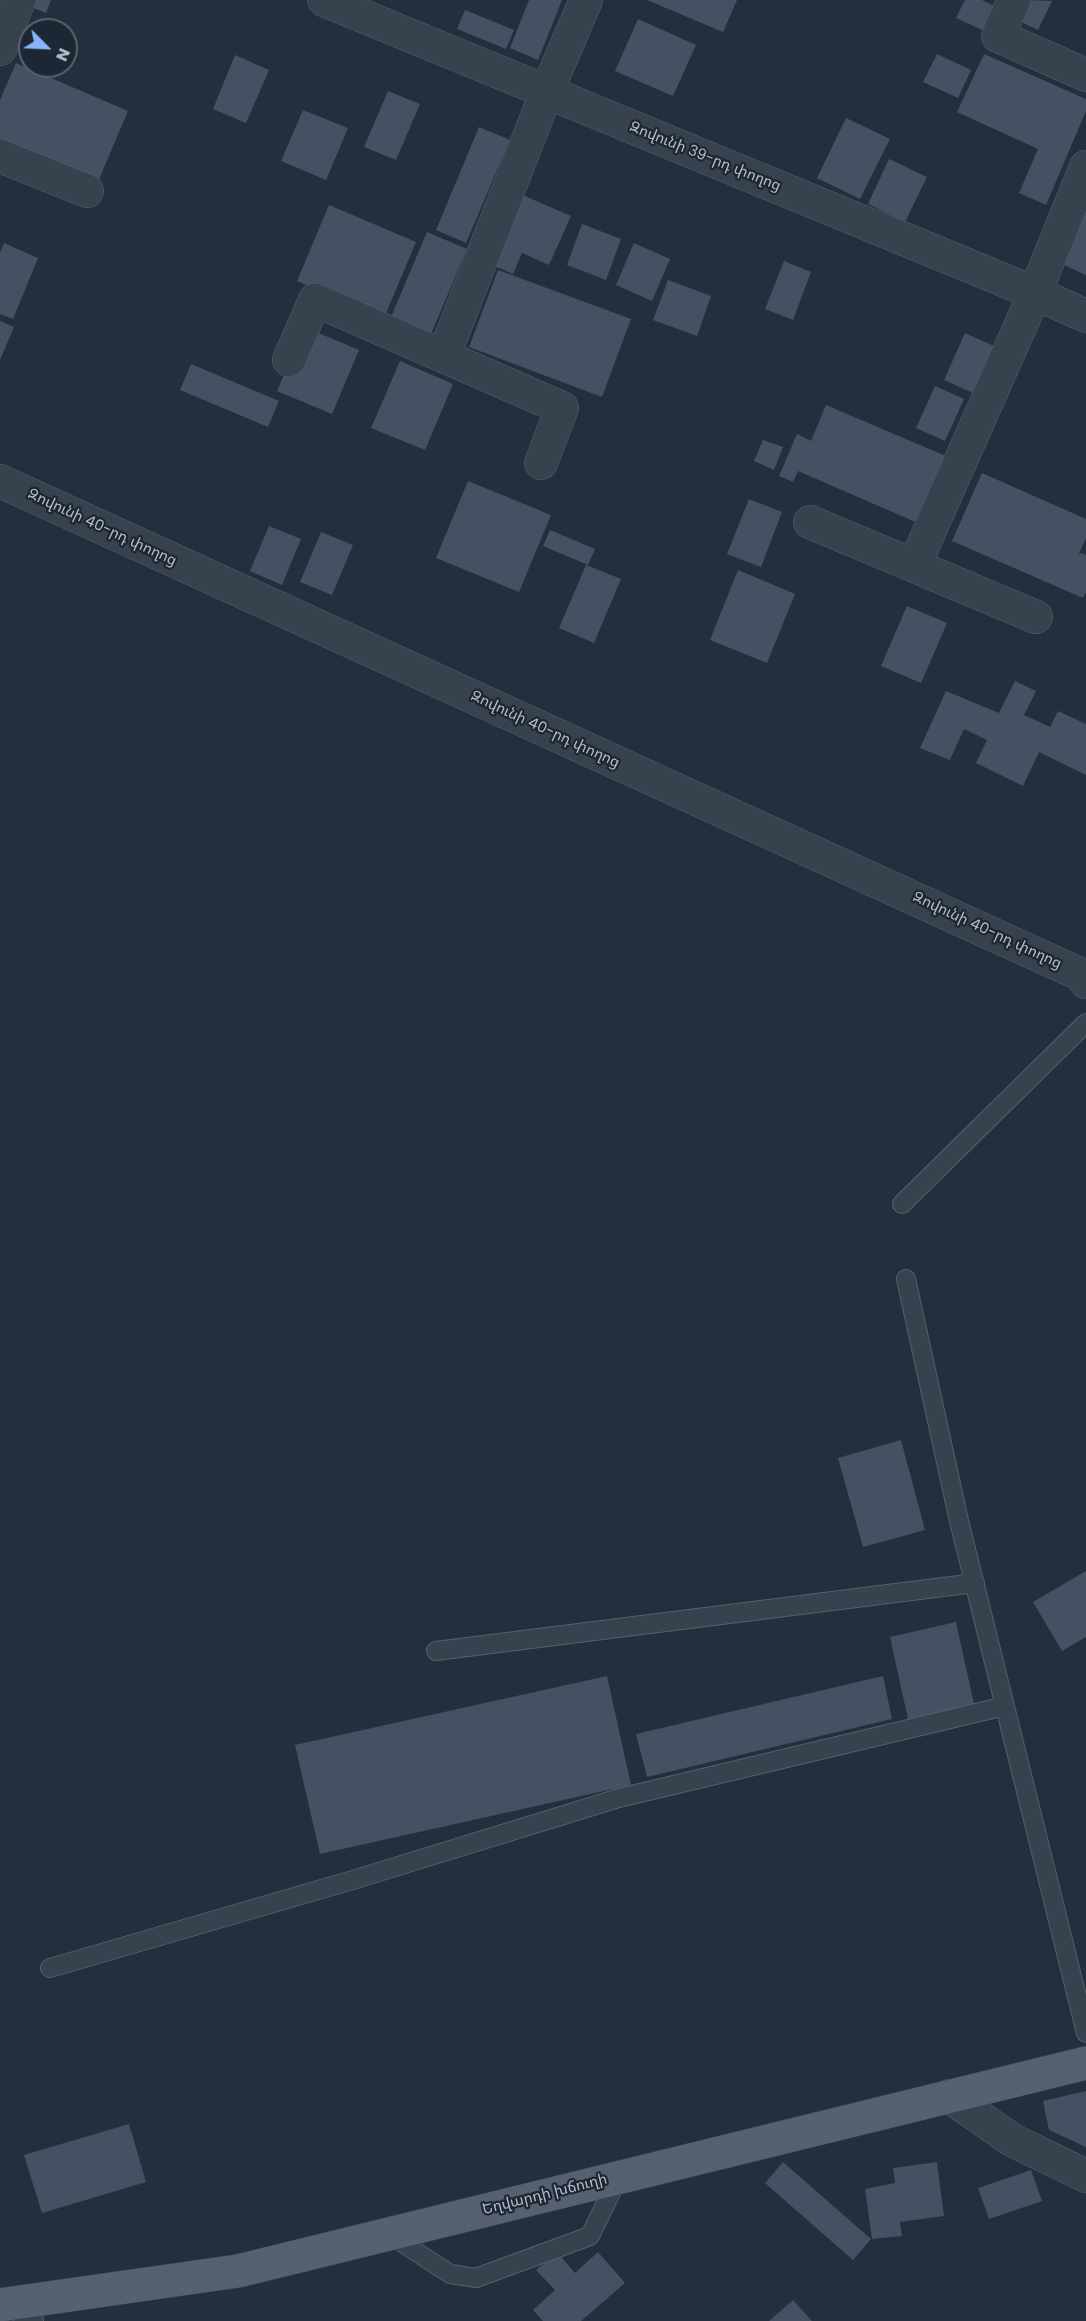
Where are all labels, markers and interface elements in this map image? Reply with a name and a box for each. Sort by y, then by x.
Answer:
north arrow [18,18,78,78]
text: N [50,45,76,65]
street label: Զովունի 39-րդ փողոց [627,118,783,196]
street label: Զովունի 40-րդ փողոց [25,486,179,570]
street label: Զովունի 40-րդ փողոց [468,688,622,772]
street label: Զովունի 40-րդ փողոց [910,889,1064,973]
street label: Եղվարդի խճուղի [481,2171,609,2219]

